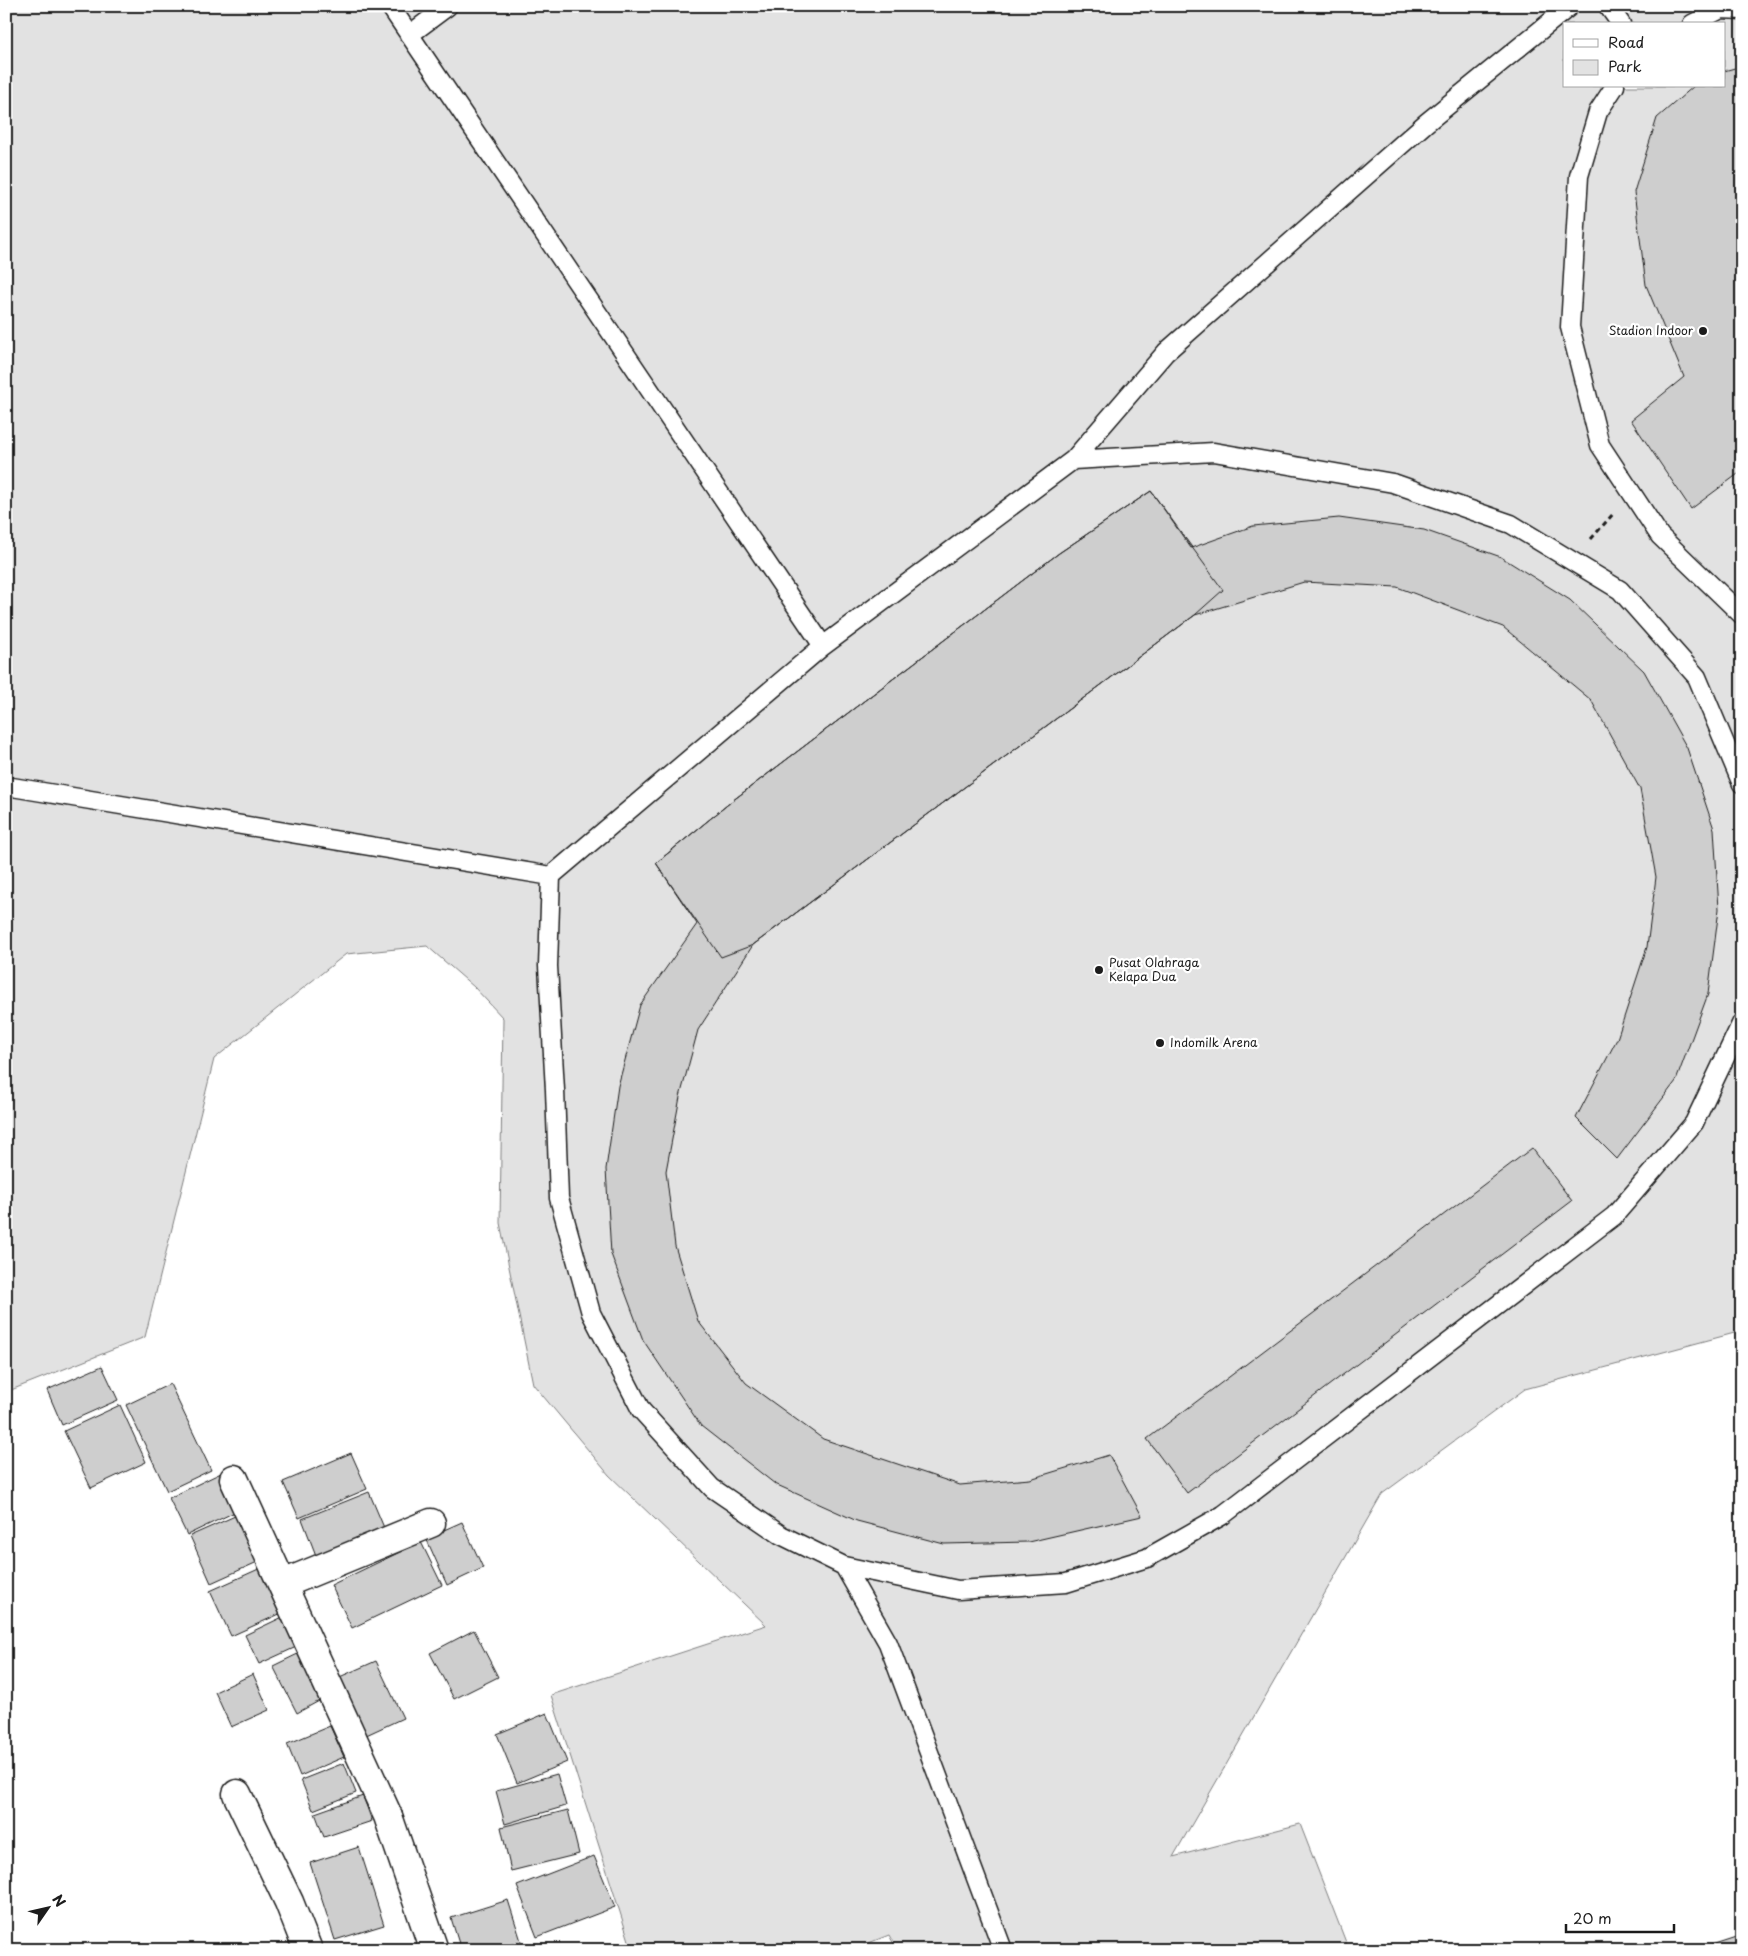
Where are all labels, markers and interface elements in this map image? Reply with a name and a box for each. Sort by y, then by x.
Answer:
legend [1563,22,1726,88]
text: Road [1608,30,1644,53]
text: Park [1608,54,1642,77]
place label: Stadion Indoor [1609,321,1694,339]
marker: Stadion Indoor [1697,325,1709,337]
place label: Pusat Olahraga Kelapa Dua [1109,953,1199,985]
marker: Pusat Olahraga Kelapa Dua [1093,964,1105,976]
place label: Indomilk Arena [1170,1033,1258,1051]
marker: Indomilk Arena [1154,1037,1166,1049]
north arrow [22,1884,72,1934]
text: N [47,1890,71,1911]
scale bar [1566,1901,1673,1933]
text: 20 m [1573,1906,1612,1929]

